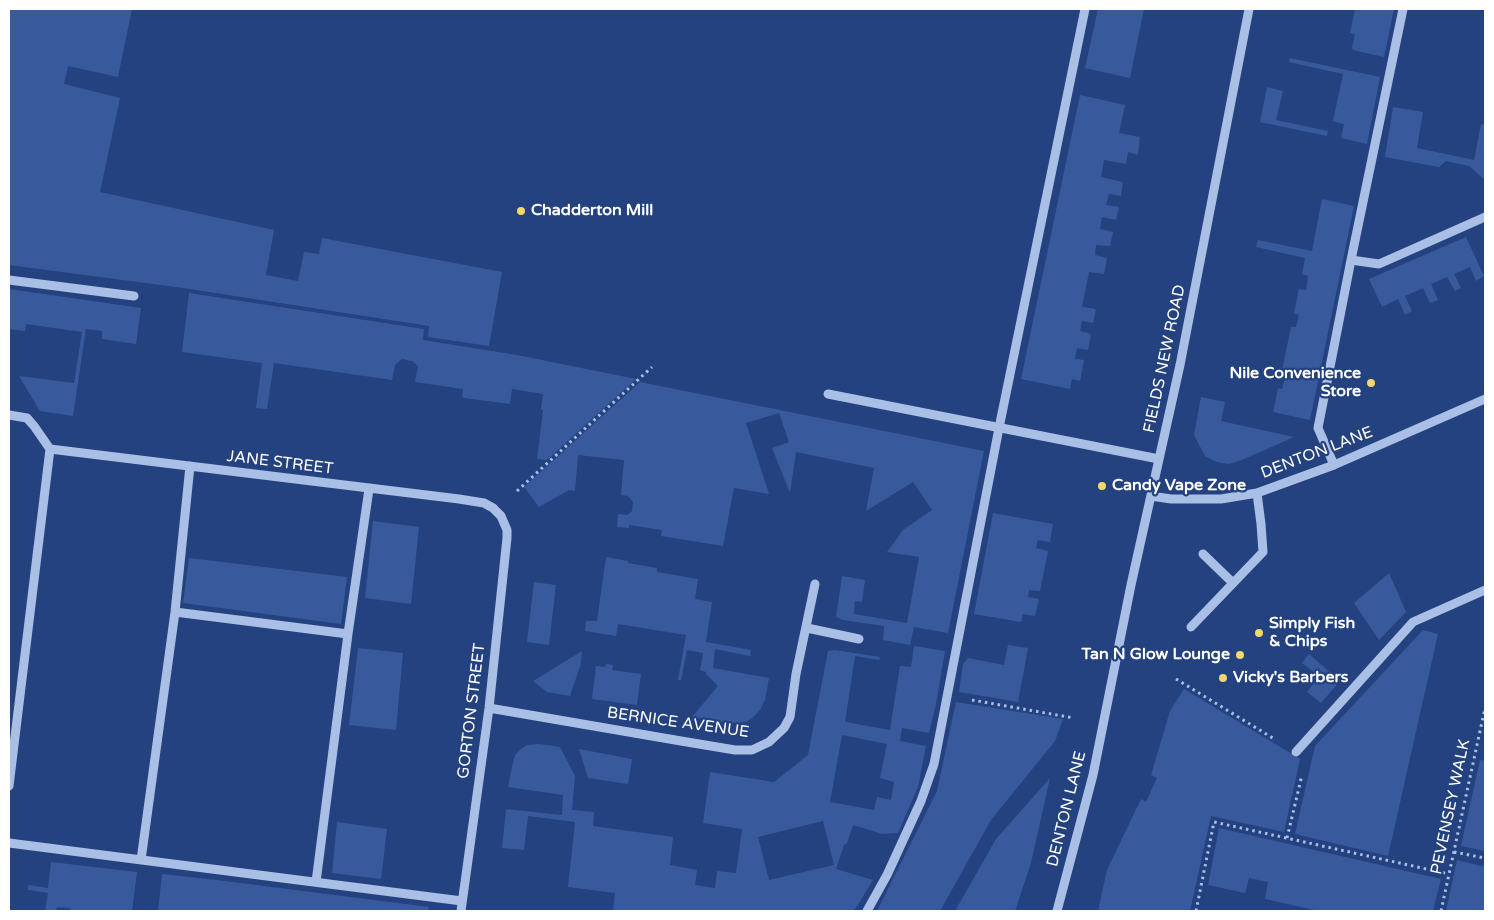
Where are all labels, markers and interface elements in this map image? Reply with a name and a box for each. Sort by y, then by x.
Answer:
place label: Chadderton Mill [531,201,653,221]
marker: Chadderton Mill [515,205,527,217]
street label: FIELDS NEW ROAD [1140,283,1190,435]
place label: Nile Convenience Store [1229,364,1361,402]
marker: Nile Convenience Store [1365,377,1377,389]
street label: DENTON LANE [1258,423,1376,483]
street label: JANE STREET [226,447,334,479]
place label: Candy Vape Zone [1112,476,1246,496]
marker: Candy Vape Zone [1096,480,1108,492]
place label: Simply Fish & Chips [1269,614,1355,652]
marker: Simply Fish & Chips [1253,627,1265,639]
street label: GORTON STREET [454,642,490,780]
place label: Tan N Glow Lounge [1082,645,1230,665]
marker: Tan N Glow Lounge [1234,649,1246,661]
place label: Vicky's Barbers [1233,668,1348,688]
marker: Vicky's Barbers [1217,672,1229,684]
street label: BERNICE AVENUE [606,704,750,742]
street label: PEVENSEY WALK [1427,738,1475,876]
street label: DENTON LANE [1043,749,1091,869]

